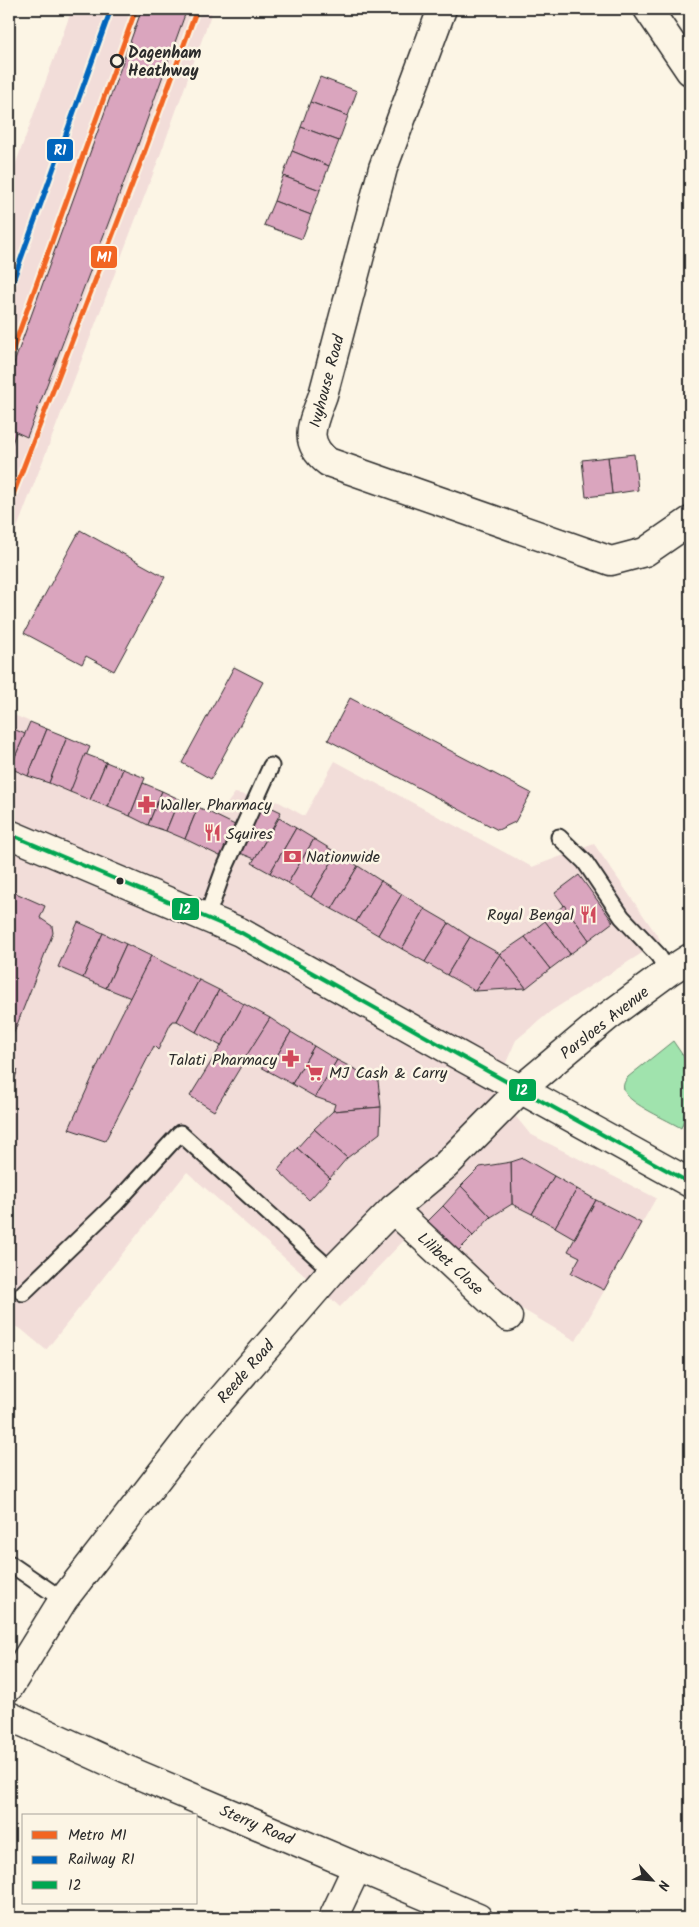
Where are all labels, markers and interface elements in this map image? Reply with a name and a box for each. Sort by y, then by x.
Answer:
place label: Dagenham Heathway [128,41,201,84]
marker: Dagenham Heathway [110,54,124,68]
line badge: R1 [46,138,74,162]
text: R1 [54,140,67,162]
line badge: M1 [90,245,118,269]
text: M1 [97,247,112,269]
street label: Ivyhouse Road [303,331,352,431]
place label: Waller Pharmacy [160,793,272,818]
pharmacy icon: Waller Pharmacy [136,794,156,814]
place label: Squires [226,822,273,847]
restaurant icon: Squires [202,823,222,843]
place label: Nationwide [306,845,380,870]
bank icon: Nationwide [282,846,302,866]
unlabelled marker [115,876,125,886]
line badge: 12 [171,897,200,921]
text: 12 [179,899,191,921]
place label: Royal Bengal [487,903,574,928]
restaurant icon: Royal Bengal [578,904,598,924]
street label: Parsloes Avenue [555,980,655,1066]
place label: Talati Pharmacy [168,1048,277,1073]
pharmacy icon: Talati Pharmacy [281,1049,301,1069]
place label: MJ Cash & Carry [329,1061,448,1086]
supermarket icon: MJ Cash & Carry [305,1062,325,1082]
line badge: 12 [508,1078,537,1102]
text: 12 [516,1080,528,1102]
street label: Lilibet Close [411,1227,489,1302]
street label: Reede Road [211,1334,282,1409]
street label: Sterry Road [215,1799,298,1853]
legend [22,1814,198,1904]
text: Metro M1 [68,1824,127,1848]
text: Railway R1 [68,1848,135,1872]
north arrow [626,1854,676,1904]
text: 12 [68,1874,81,1898]
text: N [651,1876,675,1894]

